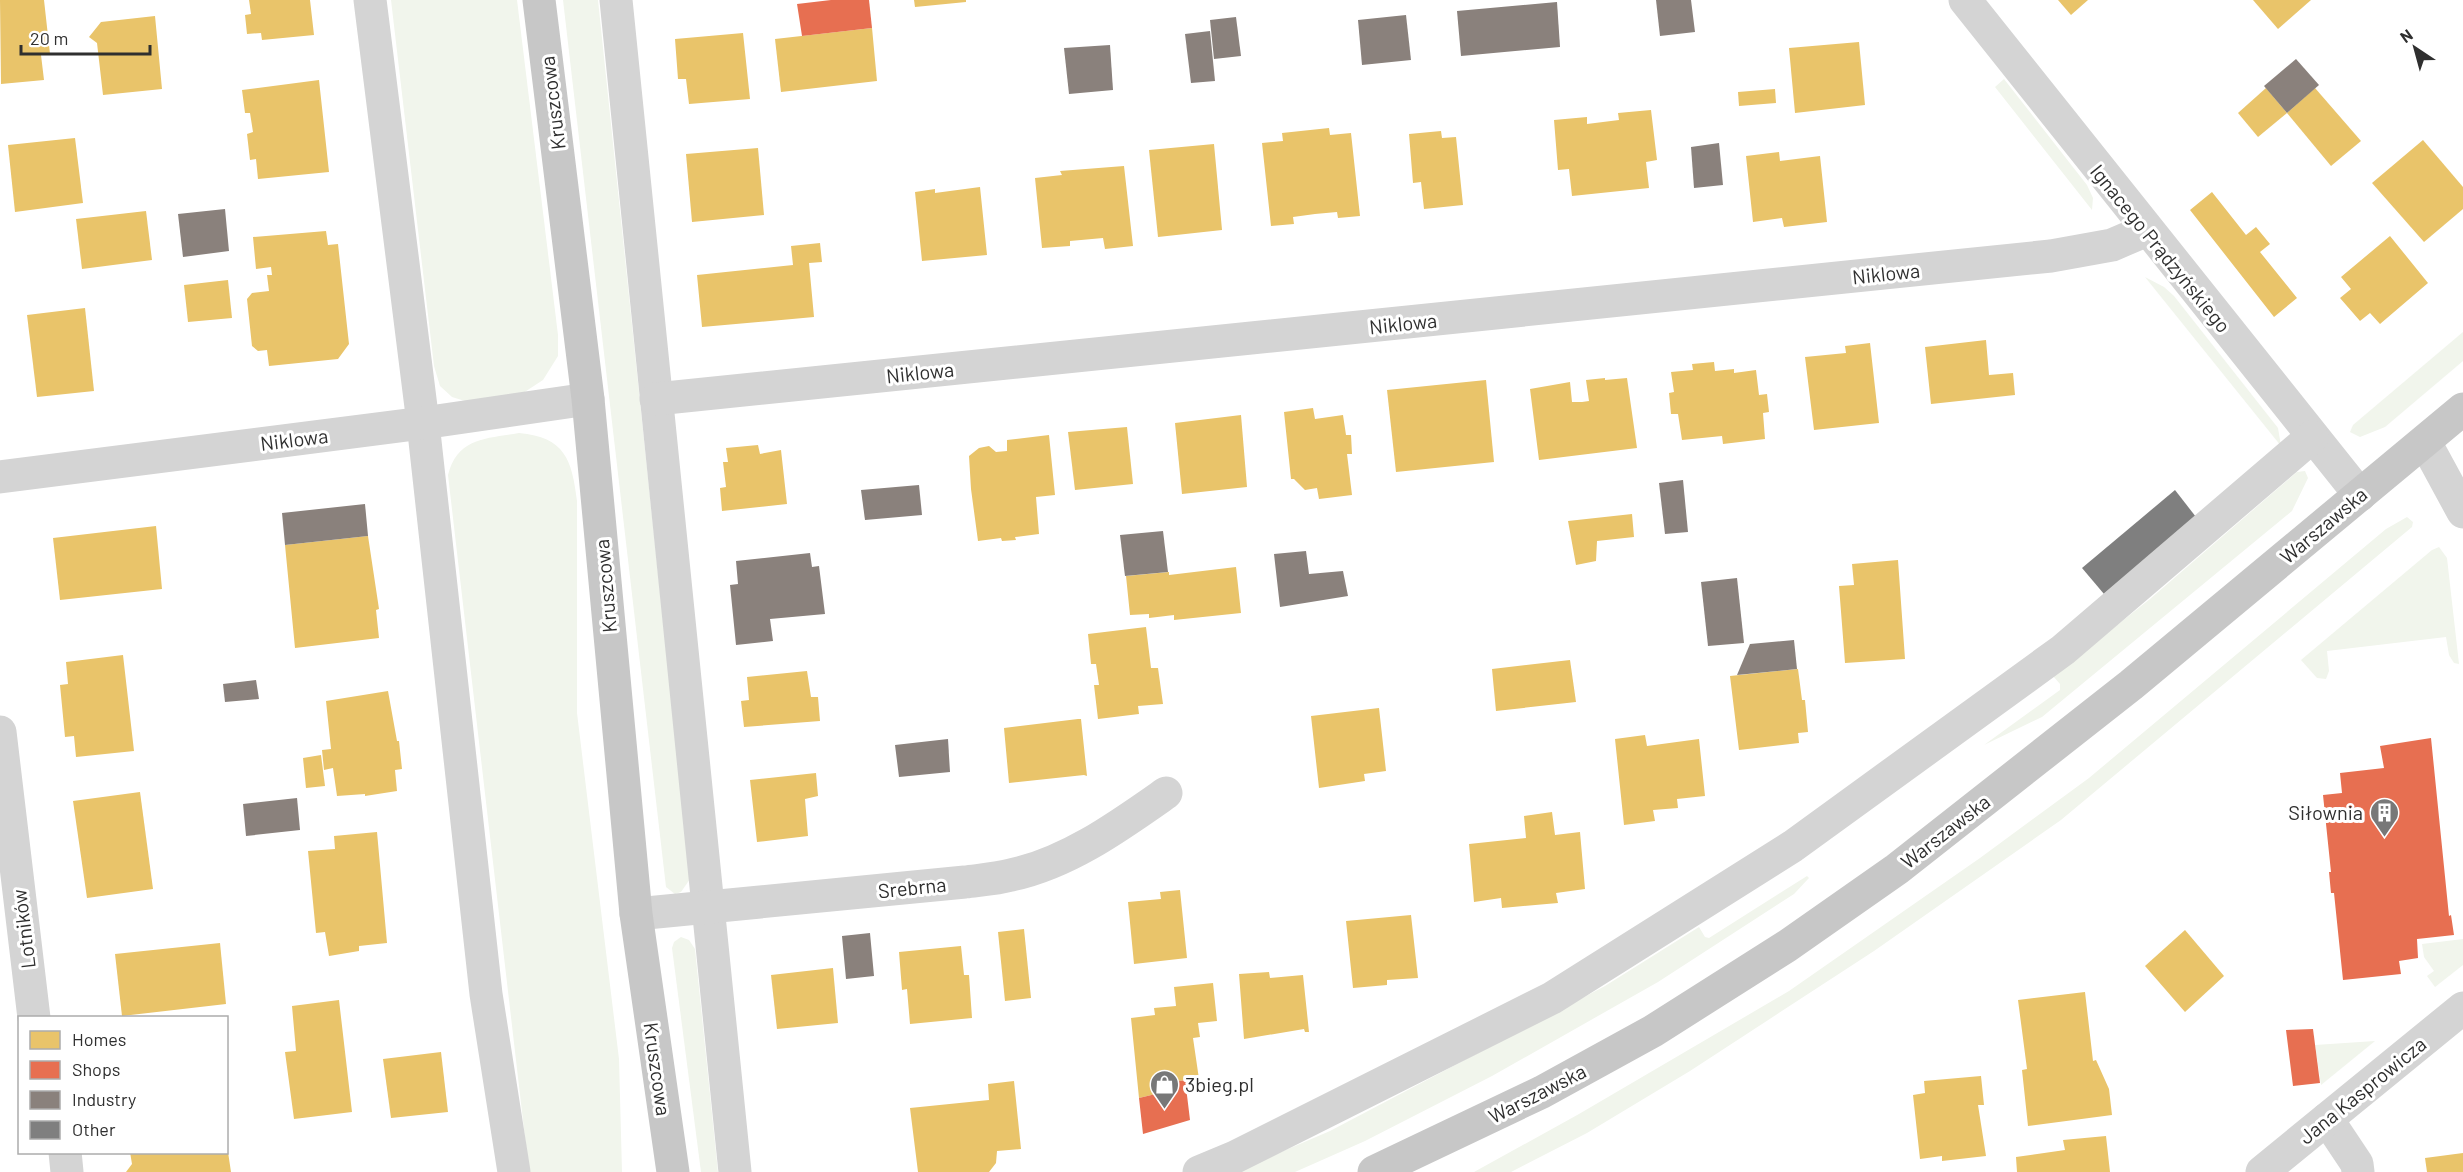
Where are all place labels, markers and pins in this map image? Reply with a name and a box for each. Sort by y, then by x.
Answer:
building icon: Siłownia [2368,796,2400,838]
place label: Siłownia [2288,800,2363,824]
shop icon: 3bieg.pl [1148,1068,1180,1110]
place label: 3bieg.pl [1185,1072,1254,1096]

